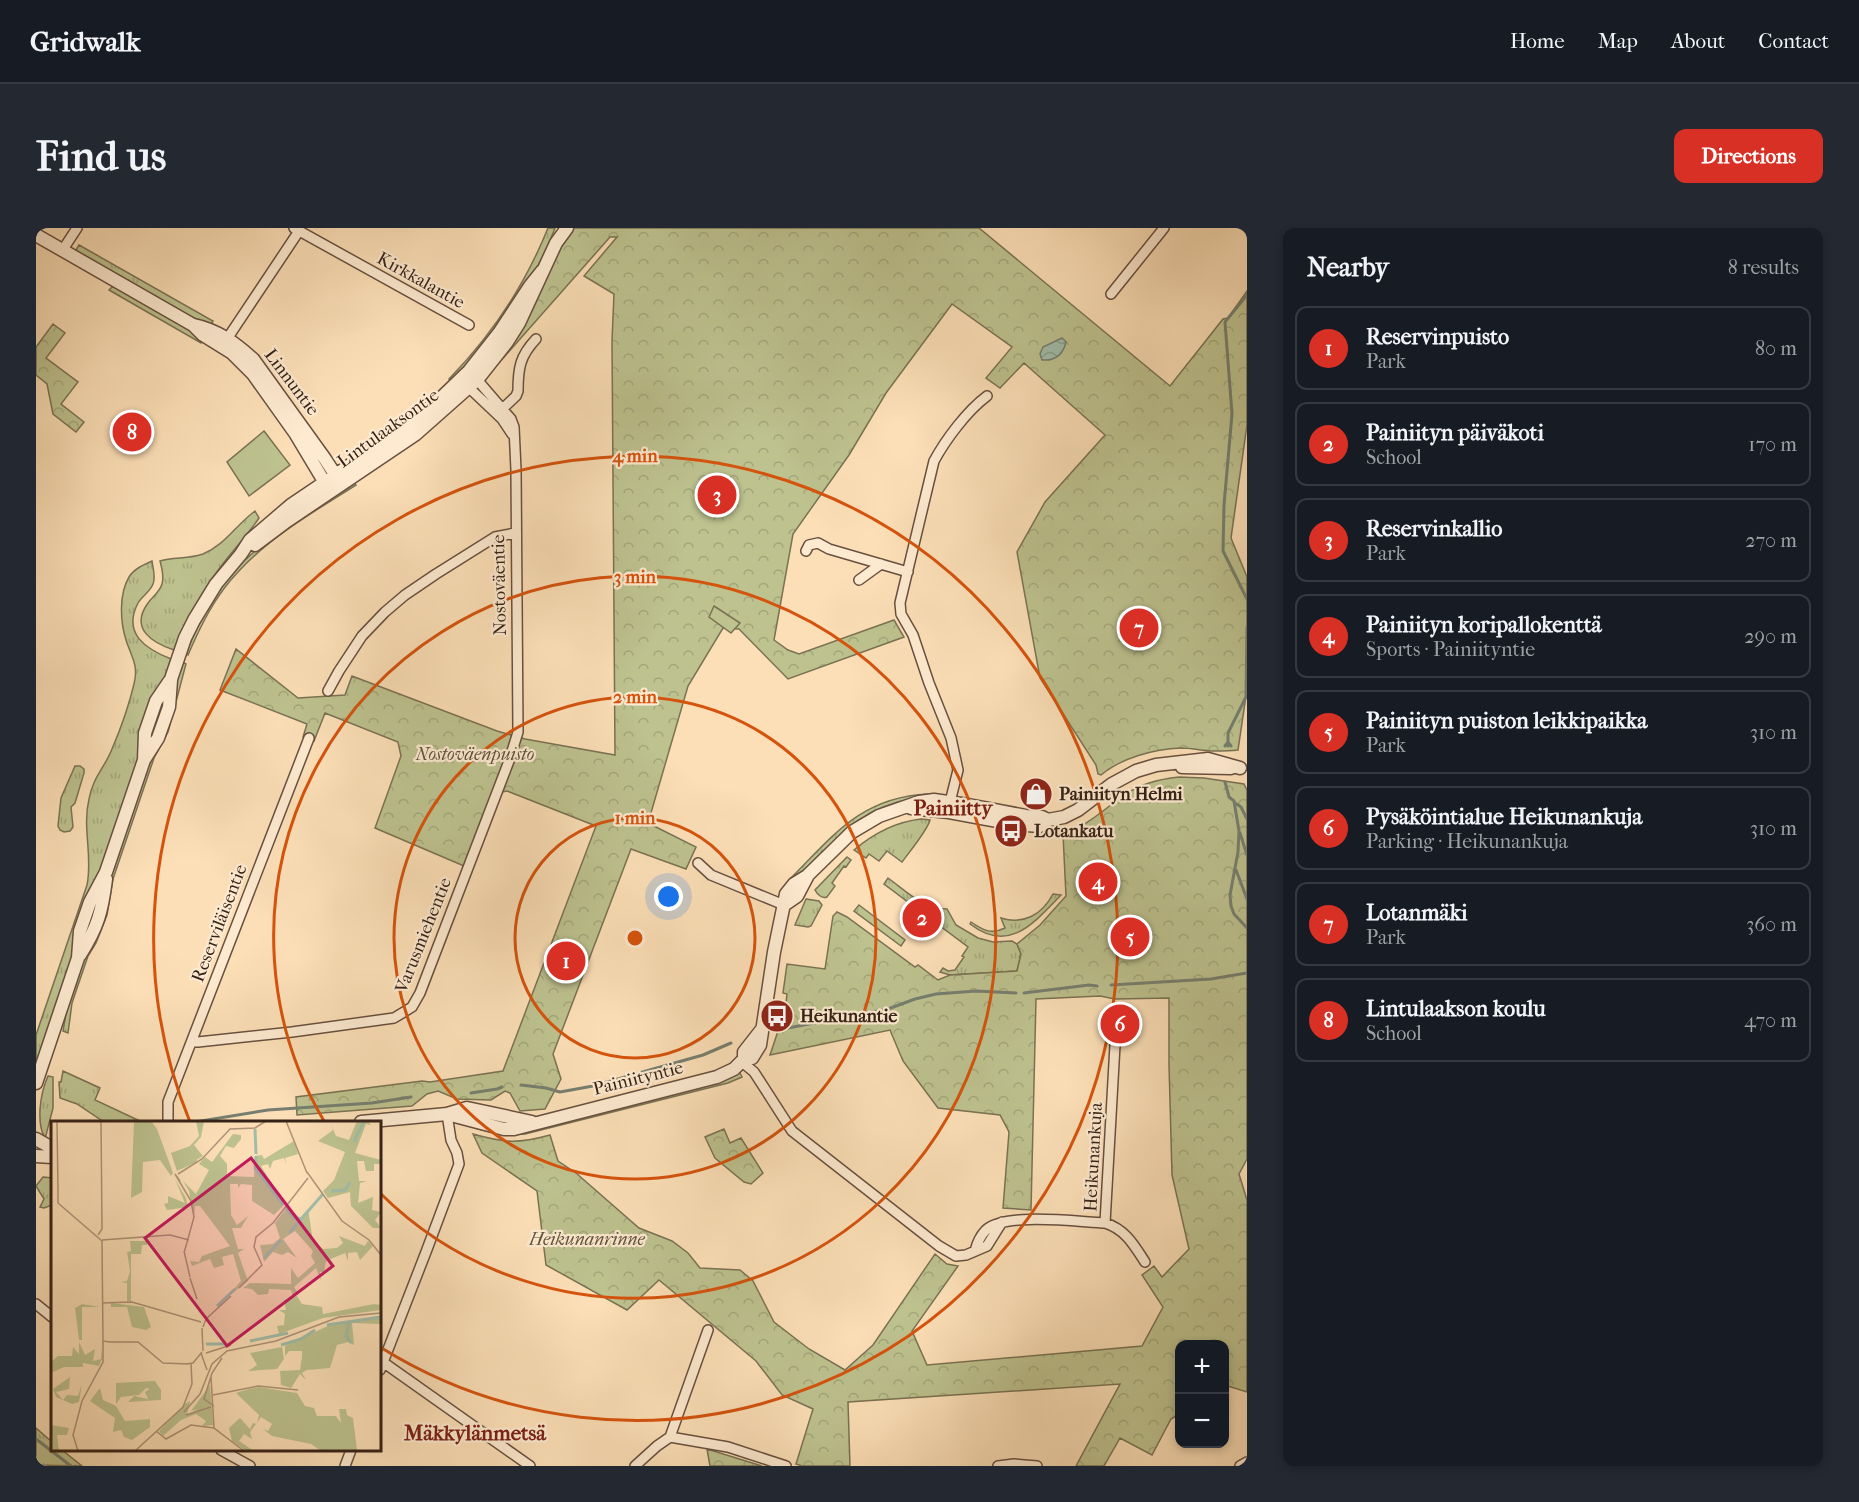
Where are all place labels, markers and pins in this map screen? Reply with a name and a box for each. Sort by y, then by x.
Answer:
pin: 8 [112,410,152,454]
pin: 3 [698,472,736,518]
pin: 7 [1120,606,1158,650]
shop icon: Painiityn Helmi [1018,776,1054,812]
place label: Painiityn Helmi [1059,784,1183,805]
bus stop icon: Lotankatu [993,813,1029,849]
place label: Lotankatu [1034,821,1114,842]
pin: 4 [1078,860,1118,904]
pin: 2 [902,896,942,940]
pin: 5 [1110,914,1150,960]
centre of rings [625,928,645,948]
pin: 1 [546,938,586,984]
bus stop icon: Heikunantie [759,998,795,1034]
pin: 6 [1100,1002,1140,1046]
place label: Heikunantie [800,1006,897,1027]

